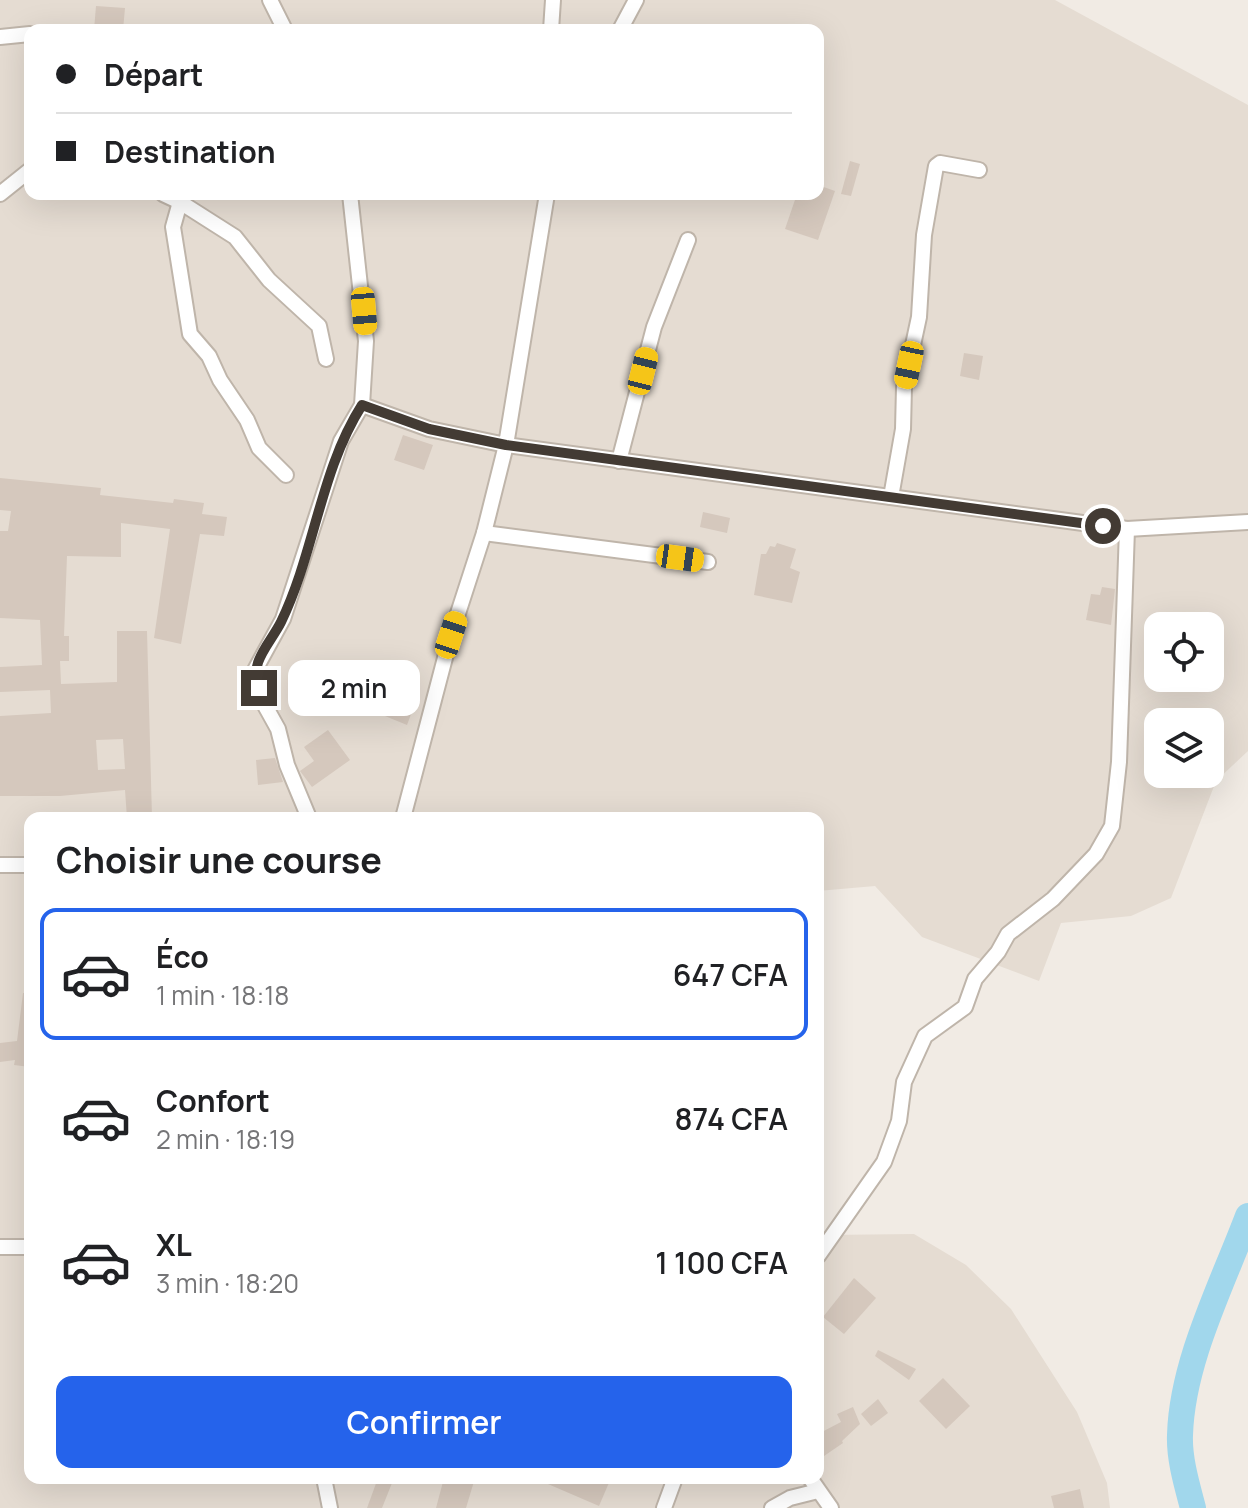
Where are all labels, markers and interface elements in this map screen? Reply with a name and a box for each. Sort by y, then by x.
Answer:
text: Départ [104,54,203,95]
text: Destination [104,131,275,172]
car [350,286,378,336]
car [892,339,926,391]
car [626,345,660,397]
route start [1085,508,1121,544]
car [655,543,705,573]
car [432,608,470,662]
map controls [1144,612,1224,788]
button: locate [1144,612,1224,692]
callout: 2 min [287,660,419,716]
route end [241,670,277,706]
text: 2 min [321,670,387,706]
button: layers [1144,708,1224,788]
text: Choisir une course [56,835,382,884]
text: Éco [156,936,209,977]
icon: car [60,938,132,1010]
text: 647 CFA [673,954,788,995]
text: 1 min · 18:18 [156,977,289,1013]
text: Confort [156,1080,270,1121]
icon: car [60,1082,132,1154]
text: 874 CFA [675,1098,788,1139]
text: 2 min · 18:19 [156,1121,295,1157]
text: XL [156,1224,192,1265]
icon: car [60,1226,132,1298]
text: 1 100 CFA [655,1242,788,1283]
text: 3 min · 18:20 [156,1265,299,1301]
button: Confirmer [56,1376,792,1468]

